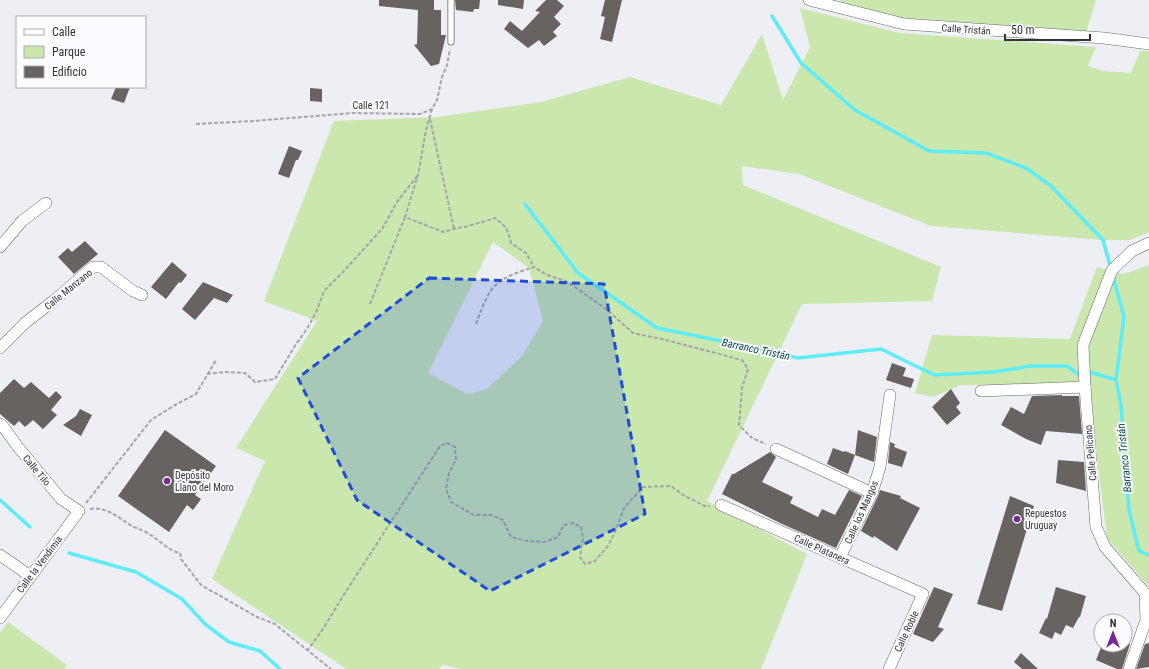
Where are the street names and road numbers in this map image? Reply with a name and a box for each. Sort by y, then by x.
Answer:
street label: Calle Tristán [941,22,991,37]
street label: Calle 121 [353,100,389,111]
street label: Calle Manzano [42,267,94,312]
street label: Calle Pelícano [1083,425,1098,481]
street label: Calle Tilo [21,453,53,488]
street label: Calle los Mangos [843,479,880,545]
street label: Calle Platanera [792,532,851,567]
street label: Calle la Vendimia [14,534,64,595]
street label: Calle Roble [892,609,921,654]

